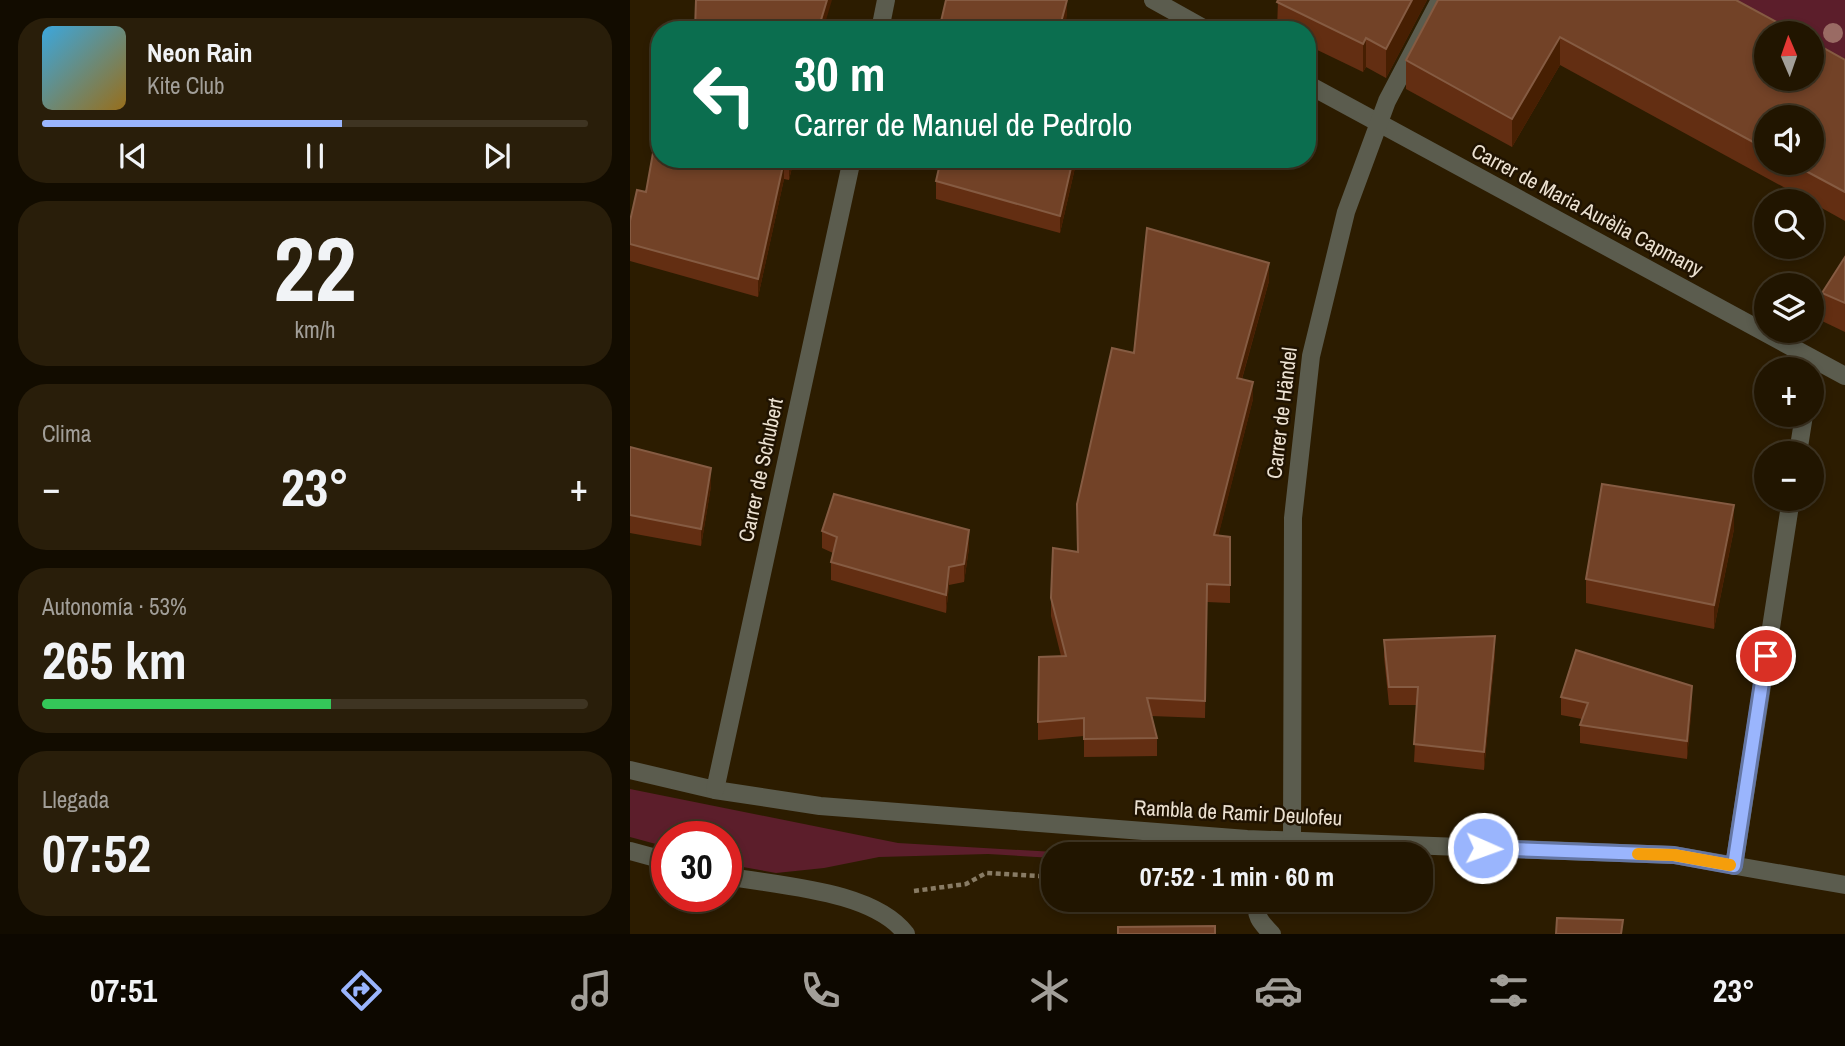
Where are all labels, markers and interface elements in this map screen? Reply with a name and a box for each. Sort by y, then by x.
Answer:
north arrow [1754,21,1824,91]
map controls [1754,21,1824,511]
text: Neon Rain [147,35,252,70]
text: 30 m [794,40,886,106]
icon: left [679,49,770,140]
text: Kite Club [147,70,225,101]
text: Carrer de Manuel de Pedrolo [794,103,1132,146]
button: sound [1754,105,1824,175]
street label: Carrer de Maria Aurèlia Capmany [1466,136,1708,283]
icon: previous [114,137,152,175]
icon: pause [296,137,334,175]
icon: next [478,137,516,175]
button: search [1754,189,1824,259]
text: 22 [274,207,357,329]
button: layers [1754,273,1824,343]
text: km/h [295,314,335,345]
street label: Carrer de Händel [1259,346,1304,480]
button: + [1754,357,1824,427]
street label: Carrer de Schubert [731,395,790,545]
text: Clima [42,418,91,449]
button: − [1754,441,1824,511]
text: 23° [281,452,349,522]
text: − [42,462,60,513]
text: + [570,462,588,513]
text: Autonomía · 53% [42,591,187,622]
text: 265 km [42,625,187,695]
pin [1736,626,1796,686]
icon: arrive [1747,637,1785,675]
text: Llegada [42,784,109,815]
street label: Rambla de Ramir Deulofeu [1133,793,1343,832]
position arrow [1446,811,1520,885]
text: 07:52 [42,818,151,888]
speed limit sign: 30 [651,821,742,912]
text: 07:52 · 1 min · 60 m [1140,859,1334,894]
icon: directions [337,966,386,1015]
icon: music [567,966,616,1015]
icon: phone [796,966,845,1015]
icon: climate [1025,966,1074,1015]
icon: car [1254,966,1303,1015]
icon: filters [1484,966,1533,1015]
text: 07:51 [90,969,157,1012]
text: 23° [1713,969,1755,1012]

